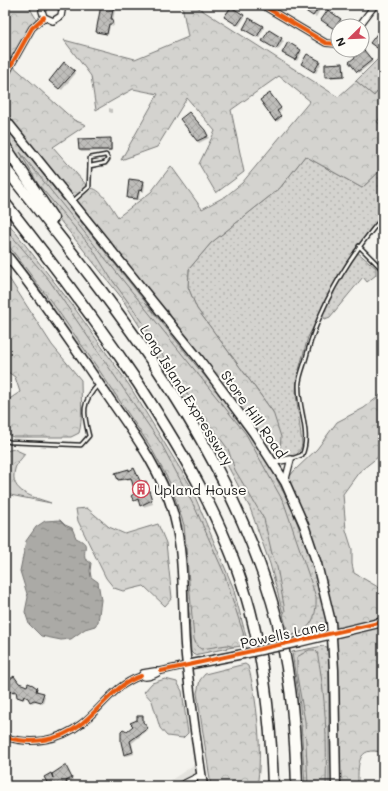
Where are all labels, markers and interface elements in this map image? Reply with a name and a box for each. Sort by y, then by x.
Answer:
north arrow [330,18,370,58]
text: N [332,35,349,49]
street label: Long Island Expressway [136,321,238,469]
street label: Store Hill Road [217,366,291,462]
building icon: Upland House [131,479,151,499]
place label: Upland House [154,480,247,499]
street label: Powells Lane [238,616,328,652]

